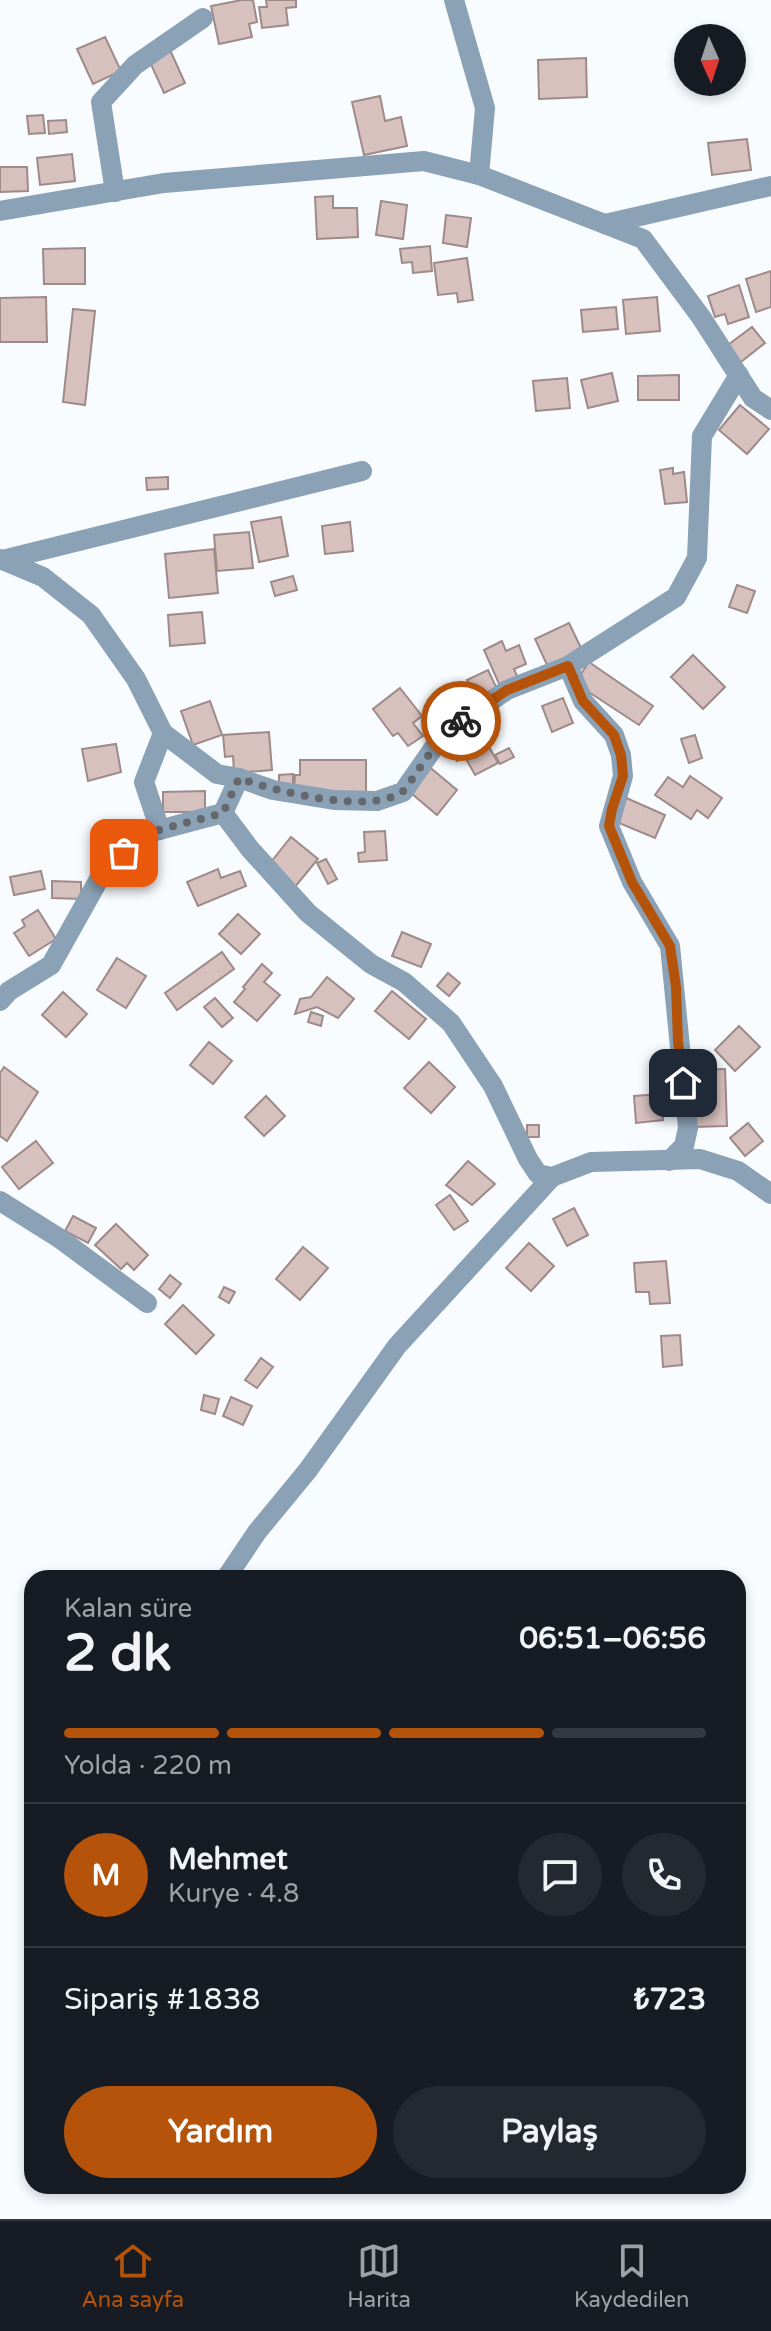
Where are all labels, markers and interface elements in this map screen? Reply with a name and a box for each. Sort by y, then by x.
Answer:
north arrow [674,24,746,96]
map controls [674,24,746,96]
courier [421,681,501,761]
icon: bike [439,699,483,743]
pin [90,819,158,887]
icon: bag [102,831,146,875]
pin [649,1049,717,1117]
icon: home [661,1061,705,1105]
text: Kalan süre [64,1593,192,1624]
text: 06:51–06:56 [519,1620,706,1657]
text: 2 dk [64,1622,171,1685]
text: Yolda · 220 m [64,1750,232,1781]
button: chat [518,1833,602,1917]
button: phone [622,1833,706,1917]
text: Mehmet [168,1841,288,1878]
text: M [92,1857,120,1894]
text: Kurye · 4.8 [168,1878,299,1909]
text: Sipariş #1838 [64,1981,260,2018]
text: ₺723 [634,1981,706,2018]
button: Yardım [64,2086,377,2178]
button: Paylaş [393,2086,706,2178]
tab: Ana sayfa [82,2239,184,2313]
tab: Harita [347,2239,411,2313]
tab: Kaydedilen [574,2239,689,2313]

